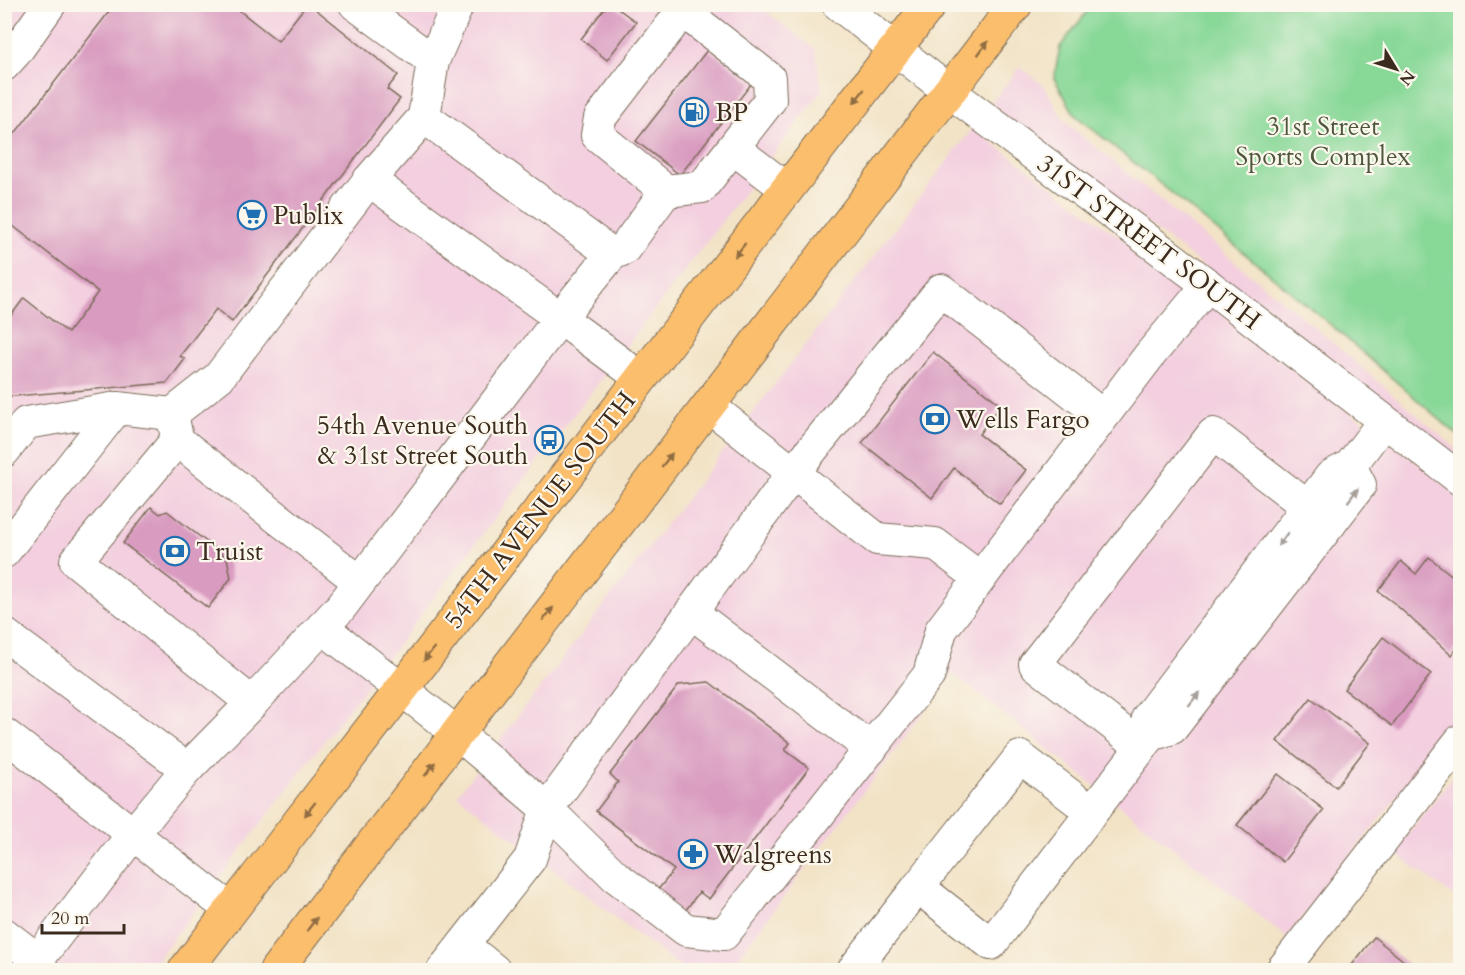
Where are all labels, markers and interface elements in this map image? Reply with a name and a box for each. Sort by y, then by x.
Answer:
north arrow [1366,39,1426,99]
one-way arrow [977,41,989,57]
text: N [1394,65,1420,90]
one-way arrow [854,88,866,103]
place label: BP [715,95,748,130]
fuel station icon: BP [678,96,710,128]
park label: 31st Street Sports Complex [1235,109,1411,174]
street label: 31ST STREET SOUTH [1030,146,1268,338]
place label: Publix [273,198,344,233]
supermarket icon: Publix [236,199,268,231]
one-way arrow [735,243,747,258]
street label: 54TH AVENUE SOUTH [436,384,644,636]
place label: Wells Fargo [955,402,1090,437]
bank icon: Wells Fargo [919,403,951,435]
place label: 54th Avenue South & 31st Street South [317,408,528,473]
bus stop icon: 54th Avenue South & 31st Street South [533,424,565,456]
one-way arrow [661,452,673,467]
one-way arrow [1346,487,1358,502]
one-way arrow [1278,532,1290,547]
place label: Truist [196,534,263,569]
bank icon: Truist [159,535,191,567]
one-way arrow [542,606,555,622]
one-way arrow [423,646,435,662]
one-way arrow [1188,691,1200,706]
one-way arrow [423,761,435,776]
one-way arrow [304,801,316,816]
place label: Walgreens [713,837,832,872]
pharmacy icon: Walgreens [677,838,709,870]
scale bar [42,897,124,935]
text: 20 m [51,906,90,931]
one-way arrow [305,916,318,932]

